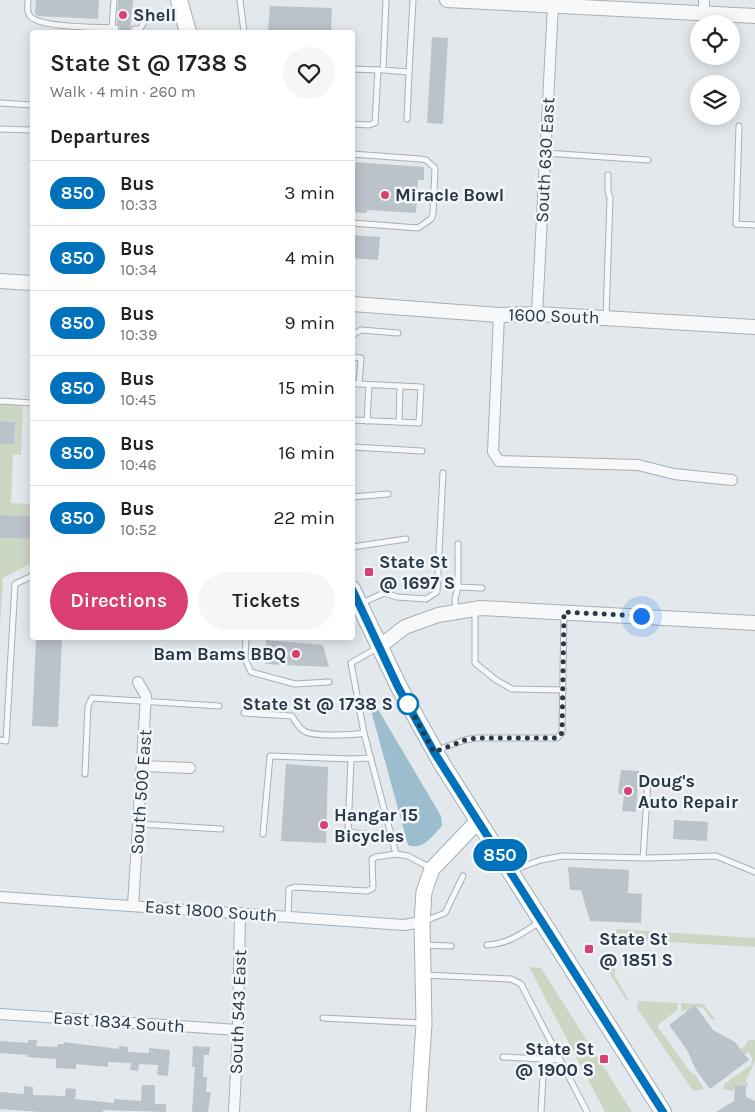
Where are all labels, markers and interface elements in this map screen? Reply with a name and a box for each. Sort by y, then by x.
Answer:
place label: Shell [133,4,176,26]
marker: Shell [117,9,129,21]
map controls [690,15,740,125]
button: locate [690,15,740,65]
button: heart [283,47,335,99]
text: State St @ 1738 S [50,49,248,77]
button: layers [690,75,740,125]
text: Walk · 4 min · 260 m [50,82,196,101]
street label: South 630 East [531,96,559,223]
text: Departures [50,126,150,148]
text: Bus [120,173,154,195]
text: 850 [61,182,94,204]
text: 3 min [284,182,335,204]
place label: Miracle Bowl [395,184,504,206]
marker: Miracle Bowl [379,189,391,201]
text: 10:33 [120,195,157,214]
text: Bus [120,238,154,260]
text: 850 [61,247,94,269]
text: 4 min [285,247,335,269]
text: 10:34 [120,260,157,279]
text: Bus [120,303,154,325]
street label: 1600 South [508,303,600,329]
text: 850 [61,312,94,334]
text: 9 min [285,312,335,334]
text: 10:39 [120,325,157,344]
text: Bus [120,368,154,390]
text: 850 [61,377,94,399]
text: 15 min [279,377,335,399]
text: 10:45 [120,390,156,409]
text: Bus [120,433,154,455]
text: 850 [61,442,94,464]
text: 16 min [278,442,335,464]
text: 10:46 [120,455,157,474]
text: Bus [120,498,154,520]
text: 850 [61,507,94,529]
text: 22 min [274,507,335,529]
text: 10:52 [120,520,157,539]
place label: State St @ 1697 S [379,551,455,594]
marker: State St @ 1697 S [363,566,375,578]
button: Directions [50,572,188,630]
button: Tickets [198,572,335,630]
your location [629,604,654,629]
place label: Bam Bams BBQ [153,643,286,665]
marker: Bam Bams BBQ [290,648,302,660]
place label: State St @ 1738 S [242,693,393,715]
marker: State St @ 1738 S [397,693,419,715]
street label: South 500 East [126,728,156,855]
place label: Doug's Auto Repair [638,770,738,813]
marker: Doug's Auto Repair [622,785,634,797]
place label: Hangar 15 Bicycles [334,804,418,847]
marker: Hangar 15 Bicycles [318,819,330,831]
line badge: 850 [471,839,529,871]
text: 850 [483,844,517,866]
street label: East 1800 South [144,895,278,927]
place label: State St @ 1851 S [599,928,673,971]
marker: State St @ 1851 S [583,943,595,955]
street label: South 543 East [225,949,251,1075]
street label: East 1834 South [53,1006,185,1038]
place label: State St @ 1900 S [515,1038,594,1081]
marker: State St @ 1900 S [598,1053,610,1065]

